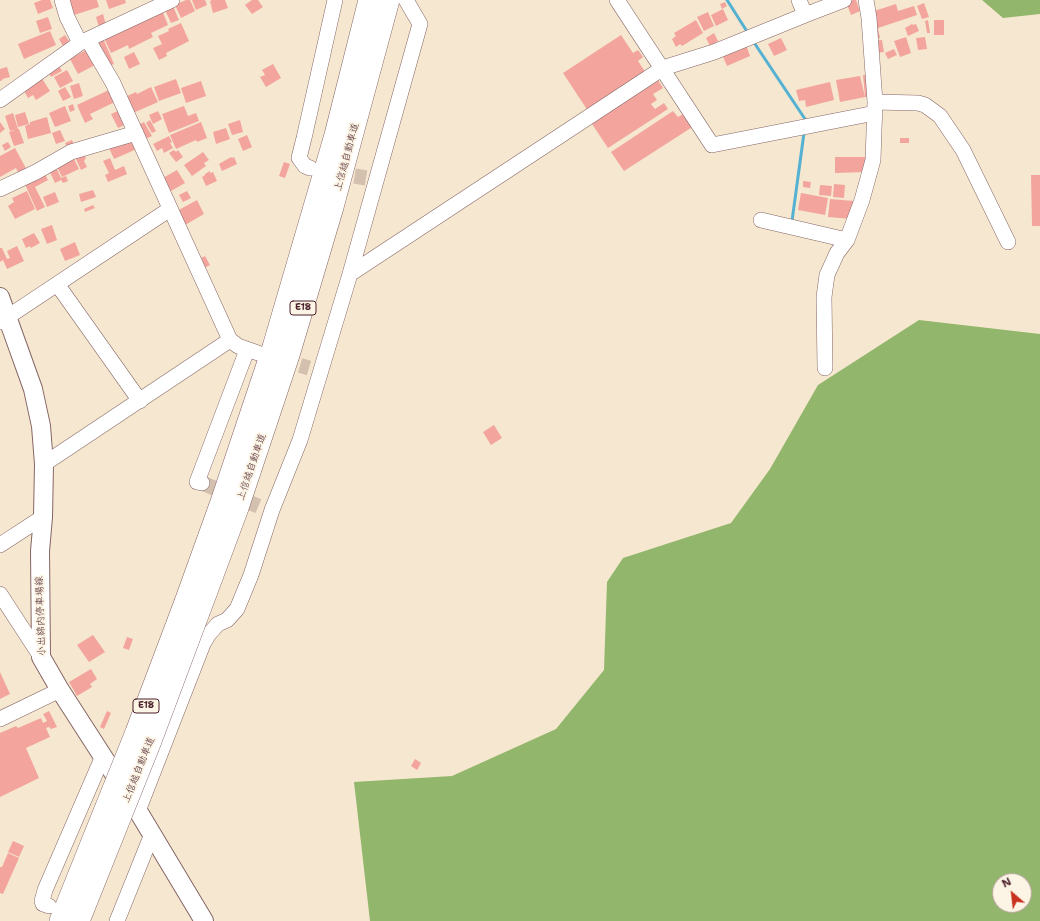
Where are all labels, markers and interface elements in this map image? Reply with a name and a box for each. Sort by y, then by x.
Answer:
street label: 上信越自動車道 [332,122,362,192]
road number: E18 [290,301,316,315]
street label: 上信越自動車道 [235,432,269,502]
street label: 小出綿内停車場線 [34,576,48,656]
road number: E18 [133,699,159,713]
street label: 上信越自動車道 [120,735,158,805]
north arrow [992,873,1032,913]
text: N [999,874,1014,892]

